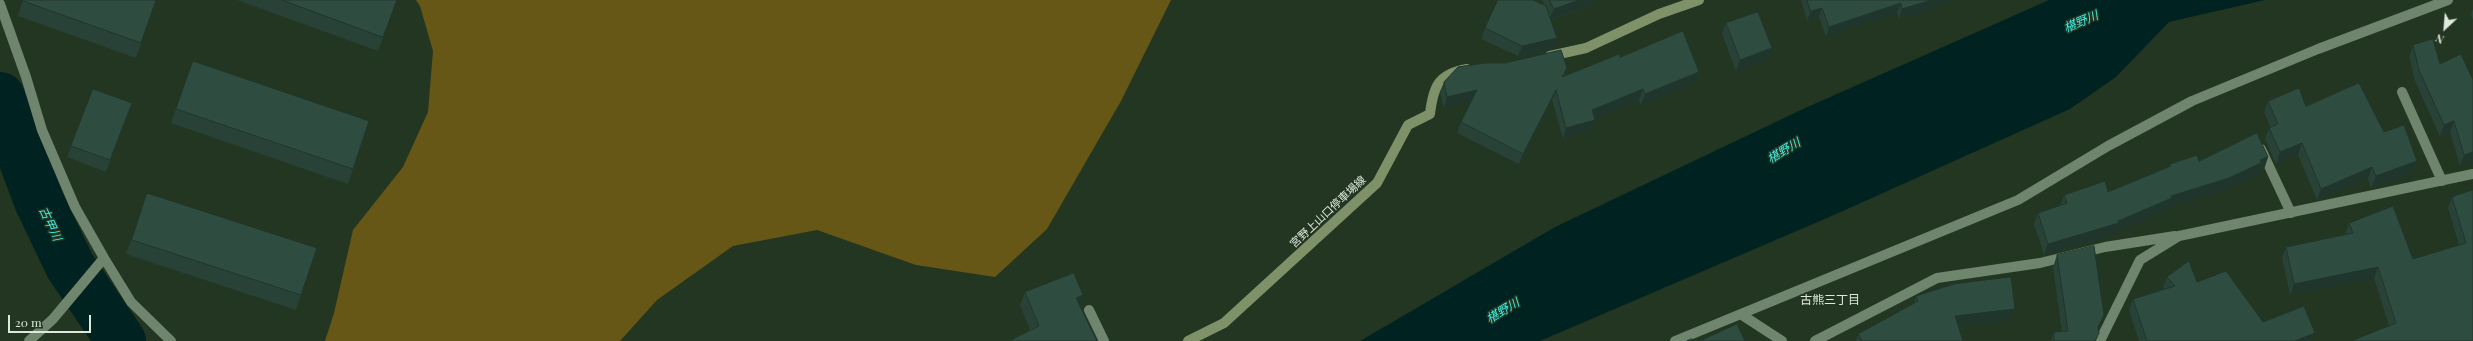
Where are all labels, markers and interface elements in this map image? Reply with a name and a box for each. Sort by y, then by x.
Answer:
water label: 椹野川 [2062,8,2100,36]
north arrow [2425,8,2465,48]
text: N [2433,31,2446,48]
water label: 椹野川 [1765,136,1803,166]
street label: 宮野上山口停車場線 [1287,173,1369,251]
water label: 古甲川 [36,205,64,243]
district label: 古熊三丁目 [1800,293,1860,307]
water label: 椹野川 [1484,296,1522,326]
scale bar [10,307,93,333]
text: 20 m [15,314,42,330]

